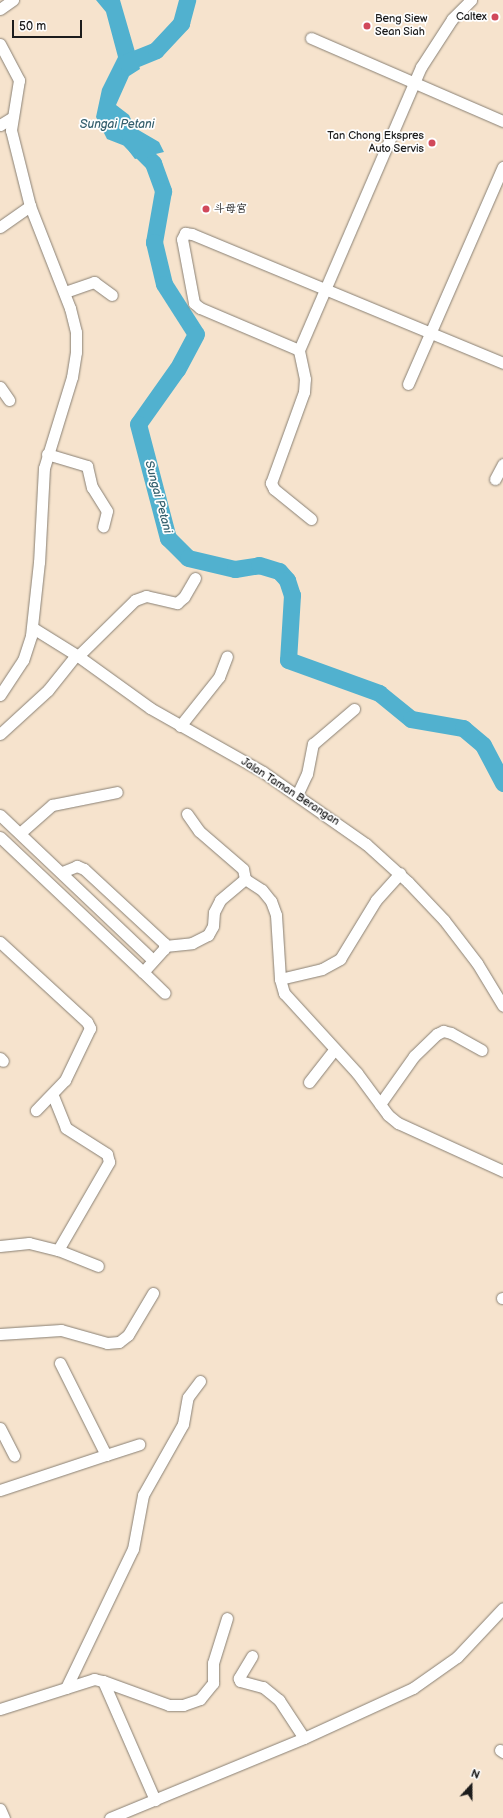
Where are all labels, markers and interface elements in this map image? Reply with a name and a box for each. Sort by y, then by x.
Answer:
place label: Caltex [456,10,487,24]
scale bar [14,12,84,38]
marker: Caltex [490,12,500,22]
place label: Beng Siew Sean Siah [375,13,428,39]
text: 50 m [19,19,46,34]
marker: Beng Siew Sean Siah [362,21,372,31]
water label: Sungai Petani [80,118,154,132]
place label: Tan Chong Ekspres Auto Servis [327,130,424,156]
marker: Tan Chong Ekspres Auto Servis [427,138,437,148]
place label: 斗母宫 [214,202,247,216]
marker: 斗母宫 [201,204,211,214]
water label: Sungai Petani [141,459,175,535]
street label: Jalan Taman Berangan [238,755,342,829]
north arrow [451,1766,491,1806]
text: N [469,1767,482,1782]

